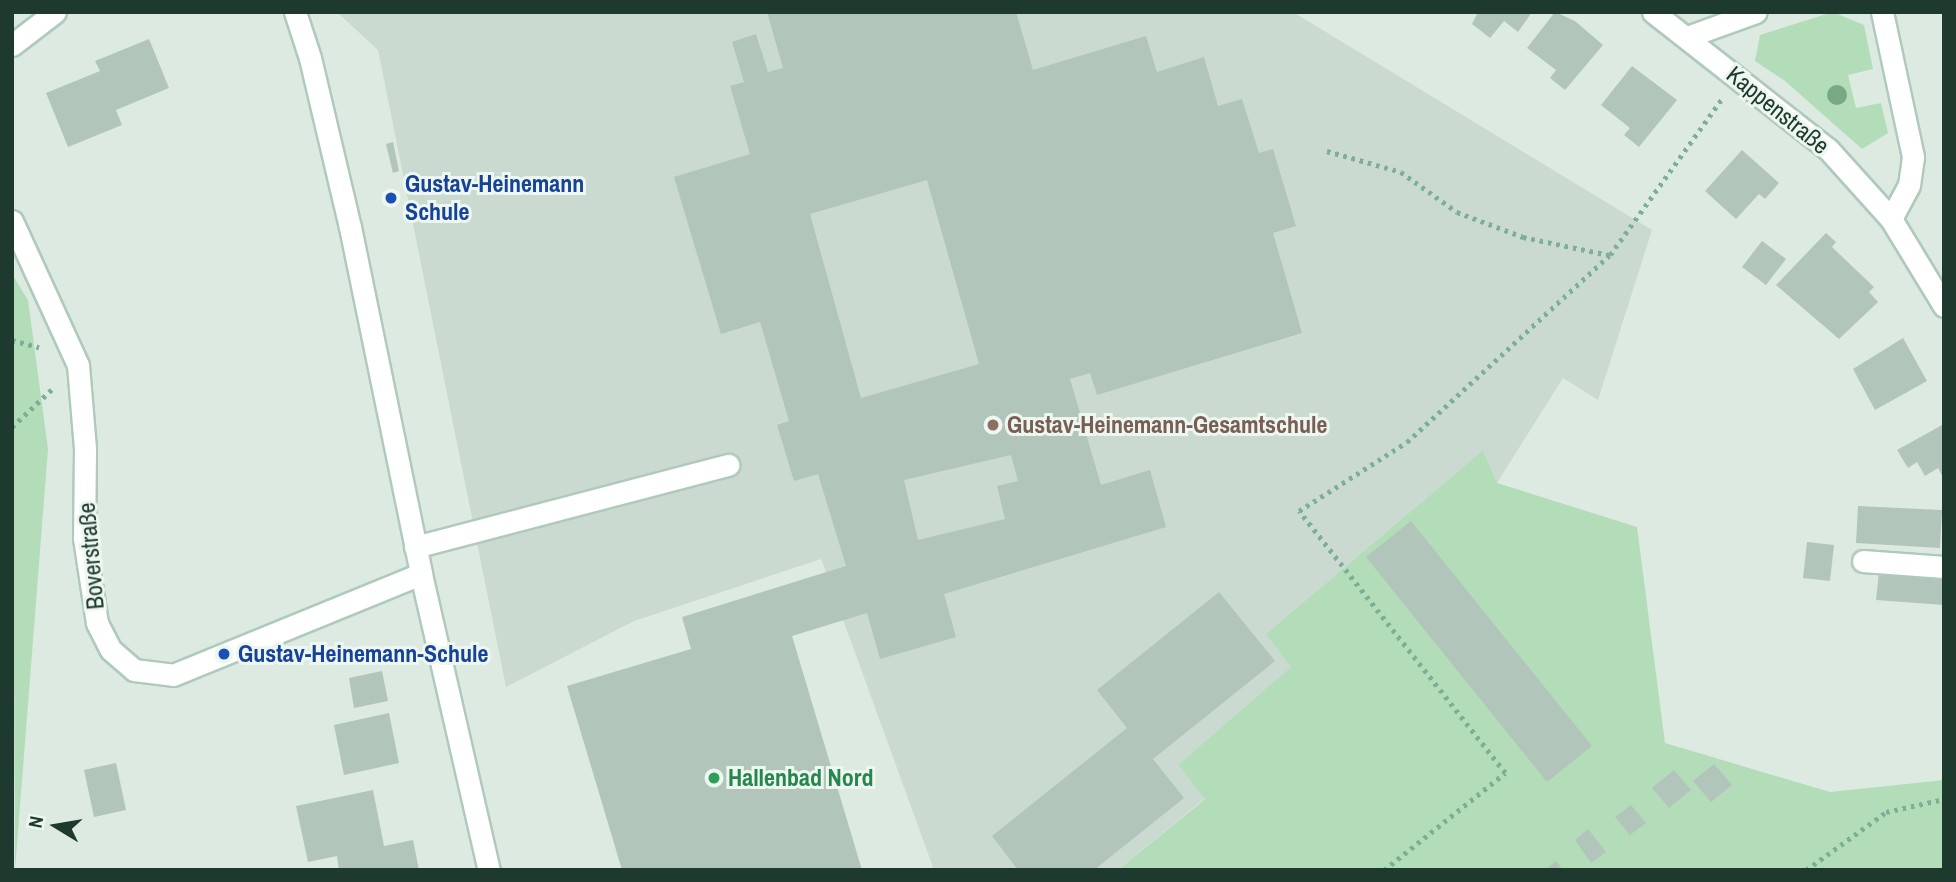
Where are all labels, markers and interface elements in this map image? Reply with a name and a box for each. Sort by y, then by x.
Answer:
street label: Kappenstraße [1721,60,1835,160]
place label: Gustav-Heinemann Schule [405,170,584,226]
marker: Gustav-Heinemann Schule [383,190,399,206]
place label: Gustav-Heinemann-Gesamtschule [1007,411,1327,439]
marker: Gustav-Heinemann-Gesamtschule [985,417,1001,433]
street label: Boverstraße [72,501,110,611]
place label: Gustav-Heinemann-Schule [238,640,488,668]
marker: Gustav-Heinemann-Schule [216,646,232,662]
place label: Hallenbad Nord [728,764,873,792]
marker: Hallenbad Nord [706,770,722,786]
north arrow [21,791,91,861]
text: N [22,814,49,830]

